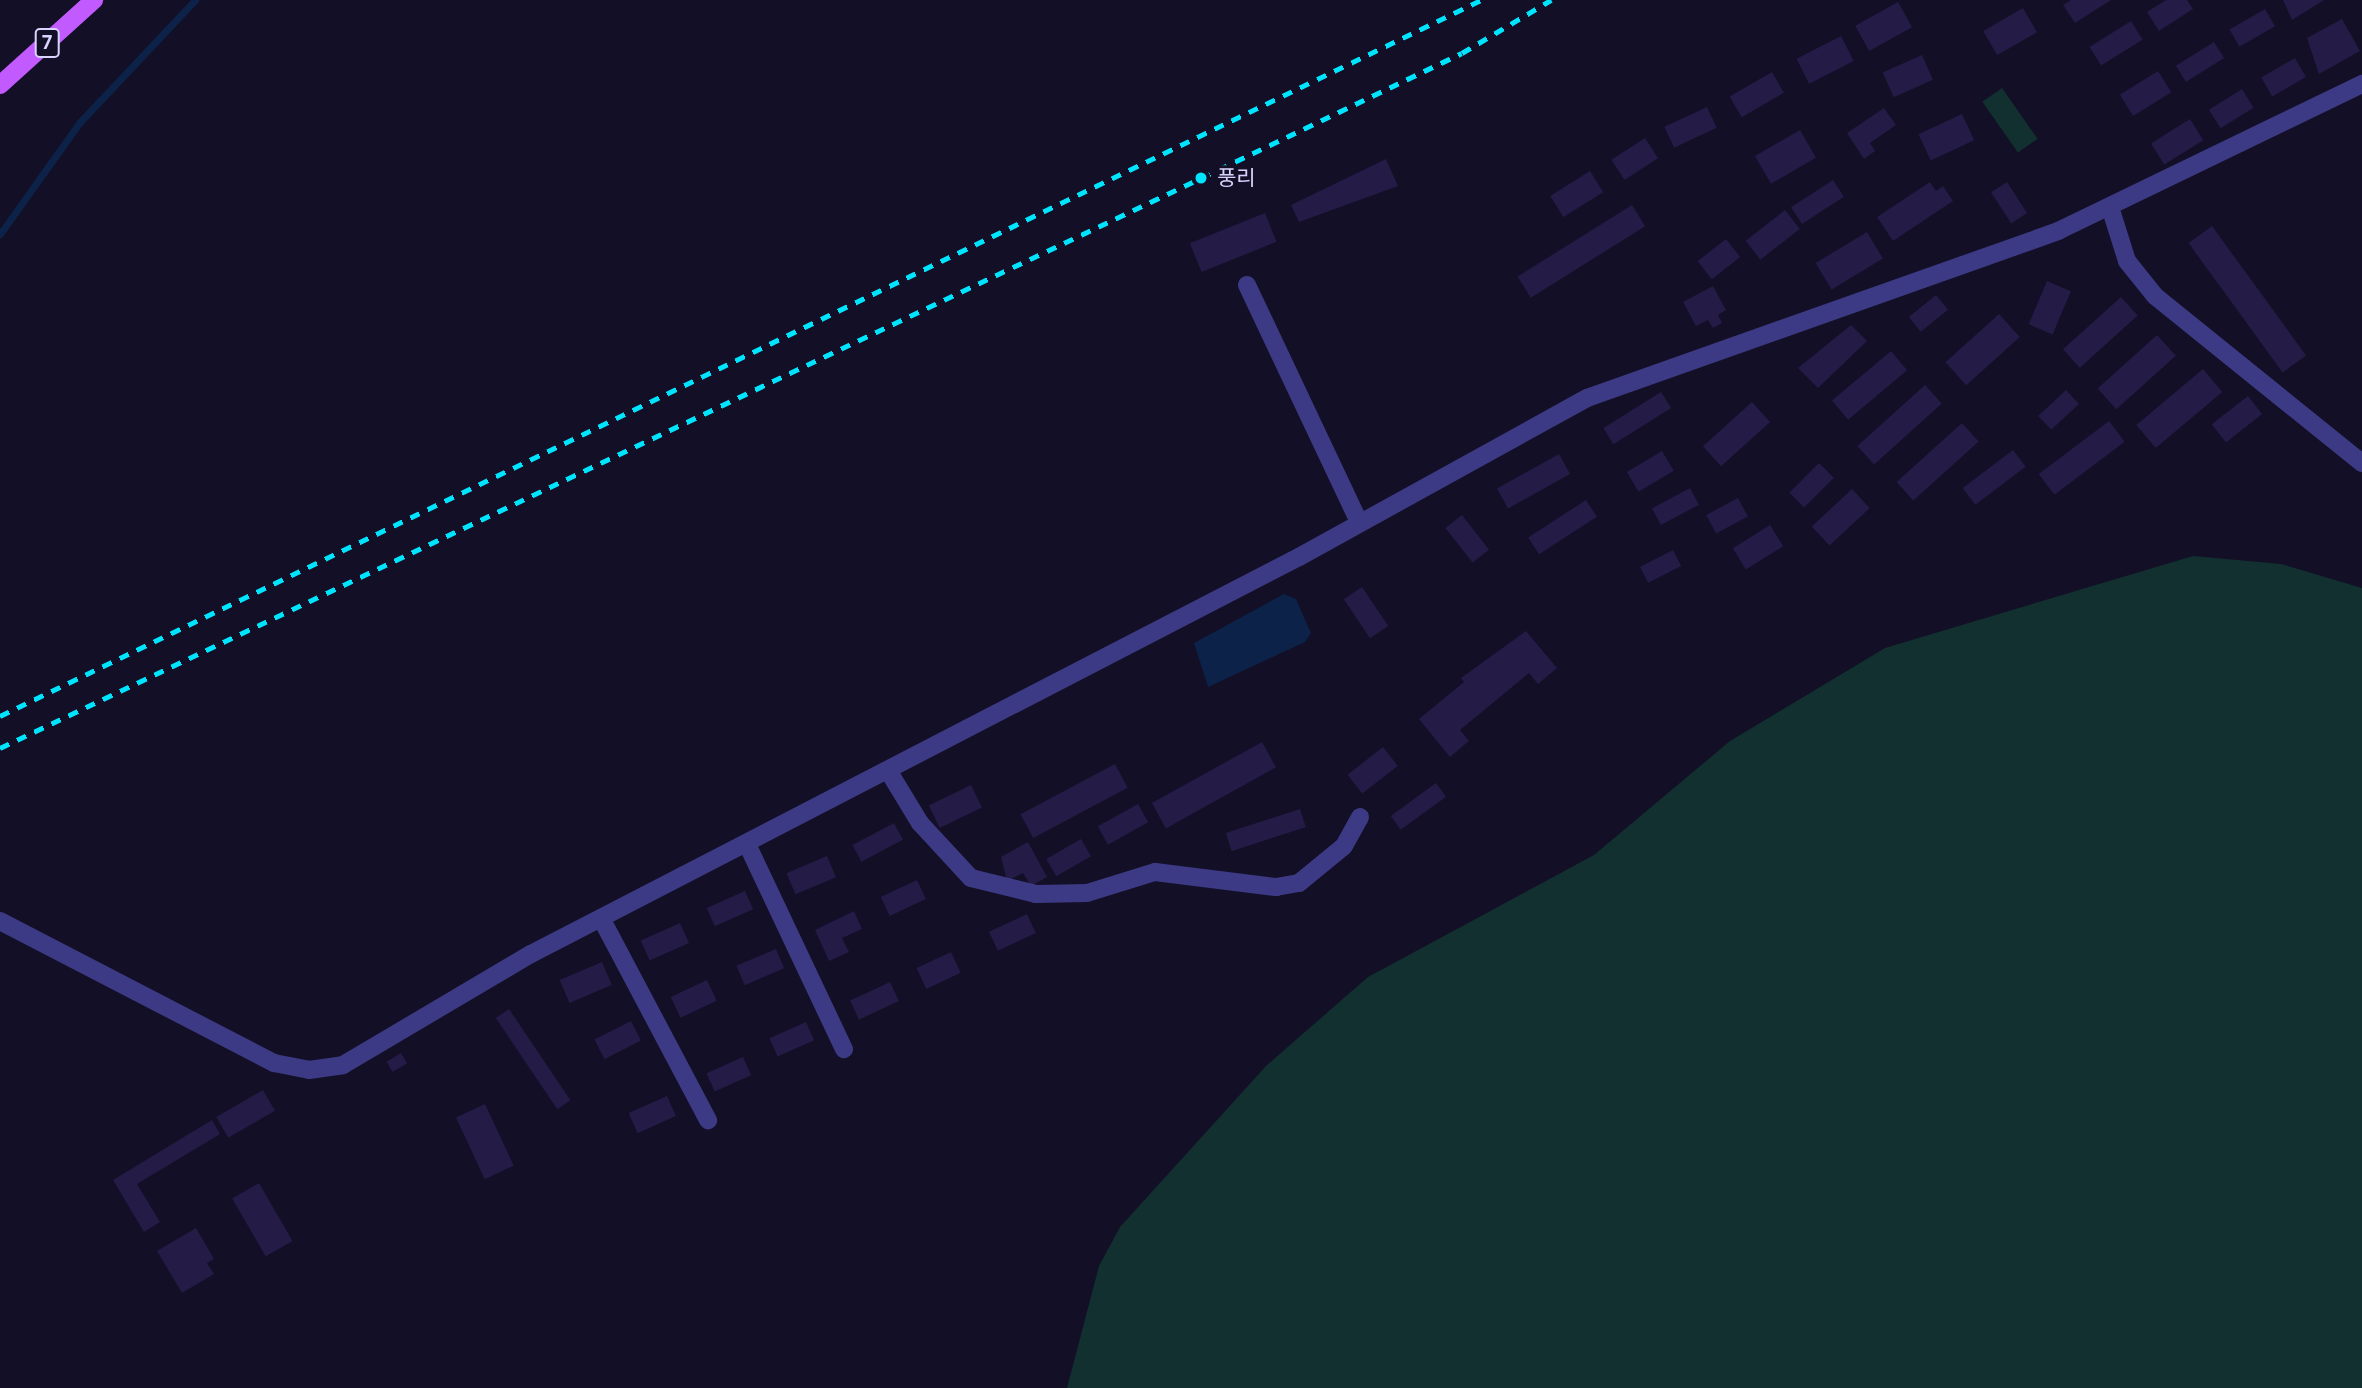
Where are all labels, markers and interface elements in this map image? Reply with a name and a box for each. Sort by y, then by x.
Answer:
road number: 7 [33,28,61,58]
place label: 풍리 [1217,165,1256,191]
marker: 풍리 [1191,168,1211,188]

